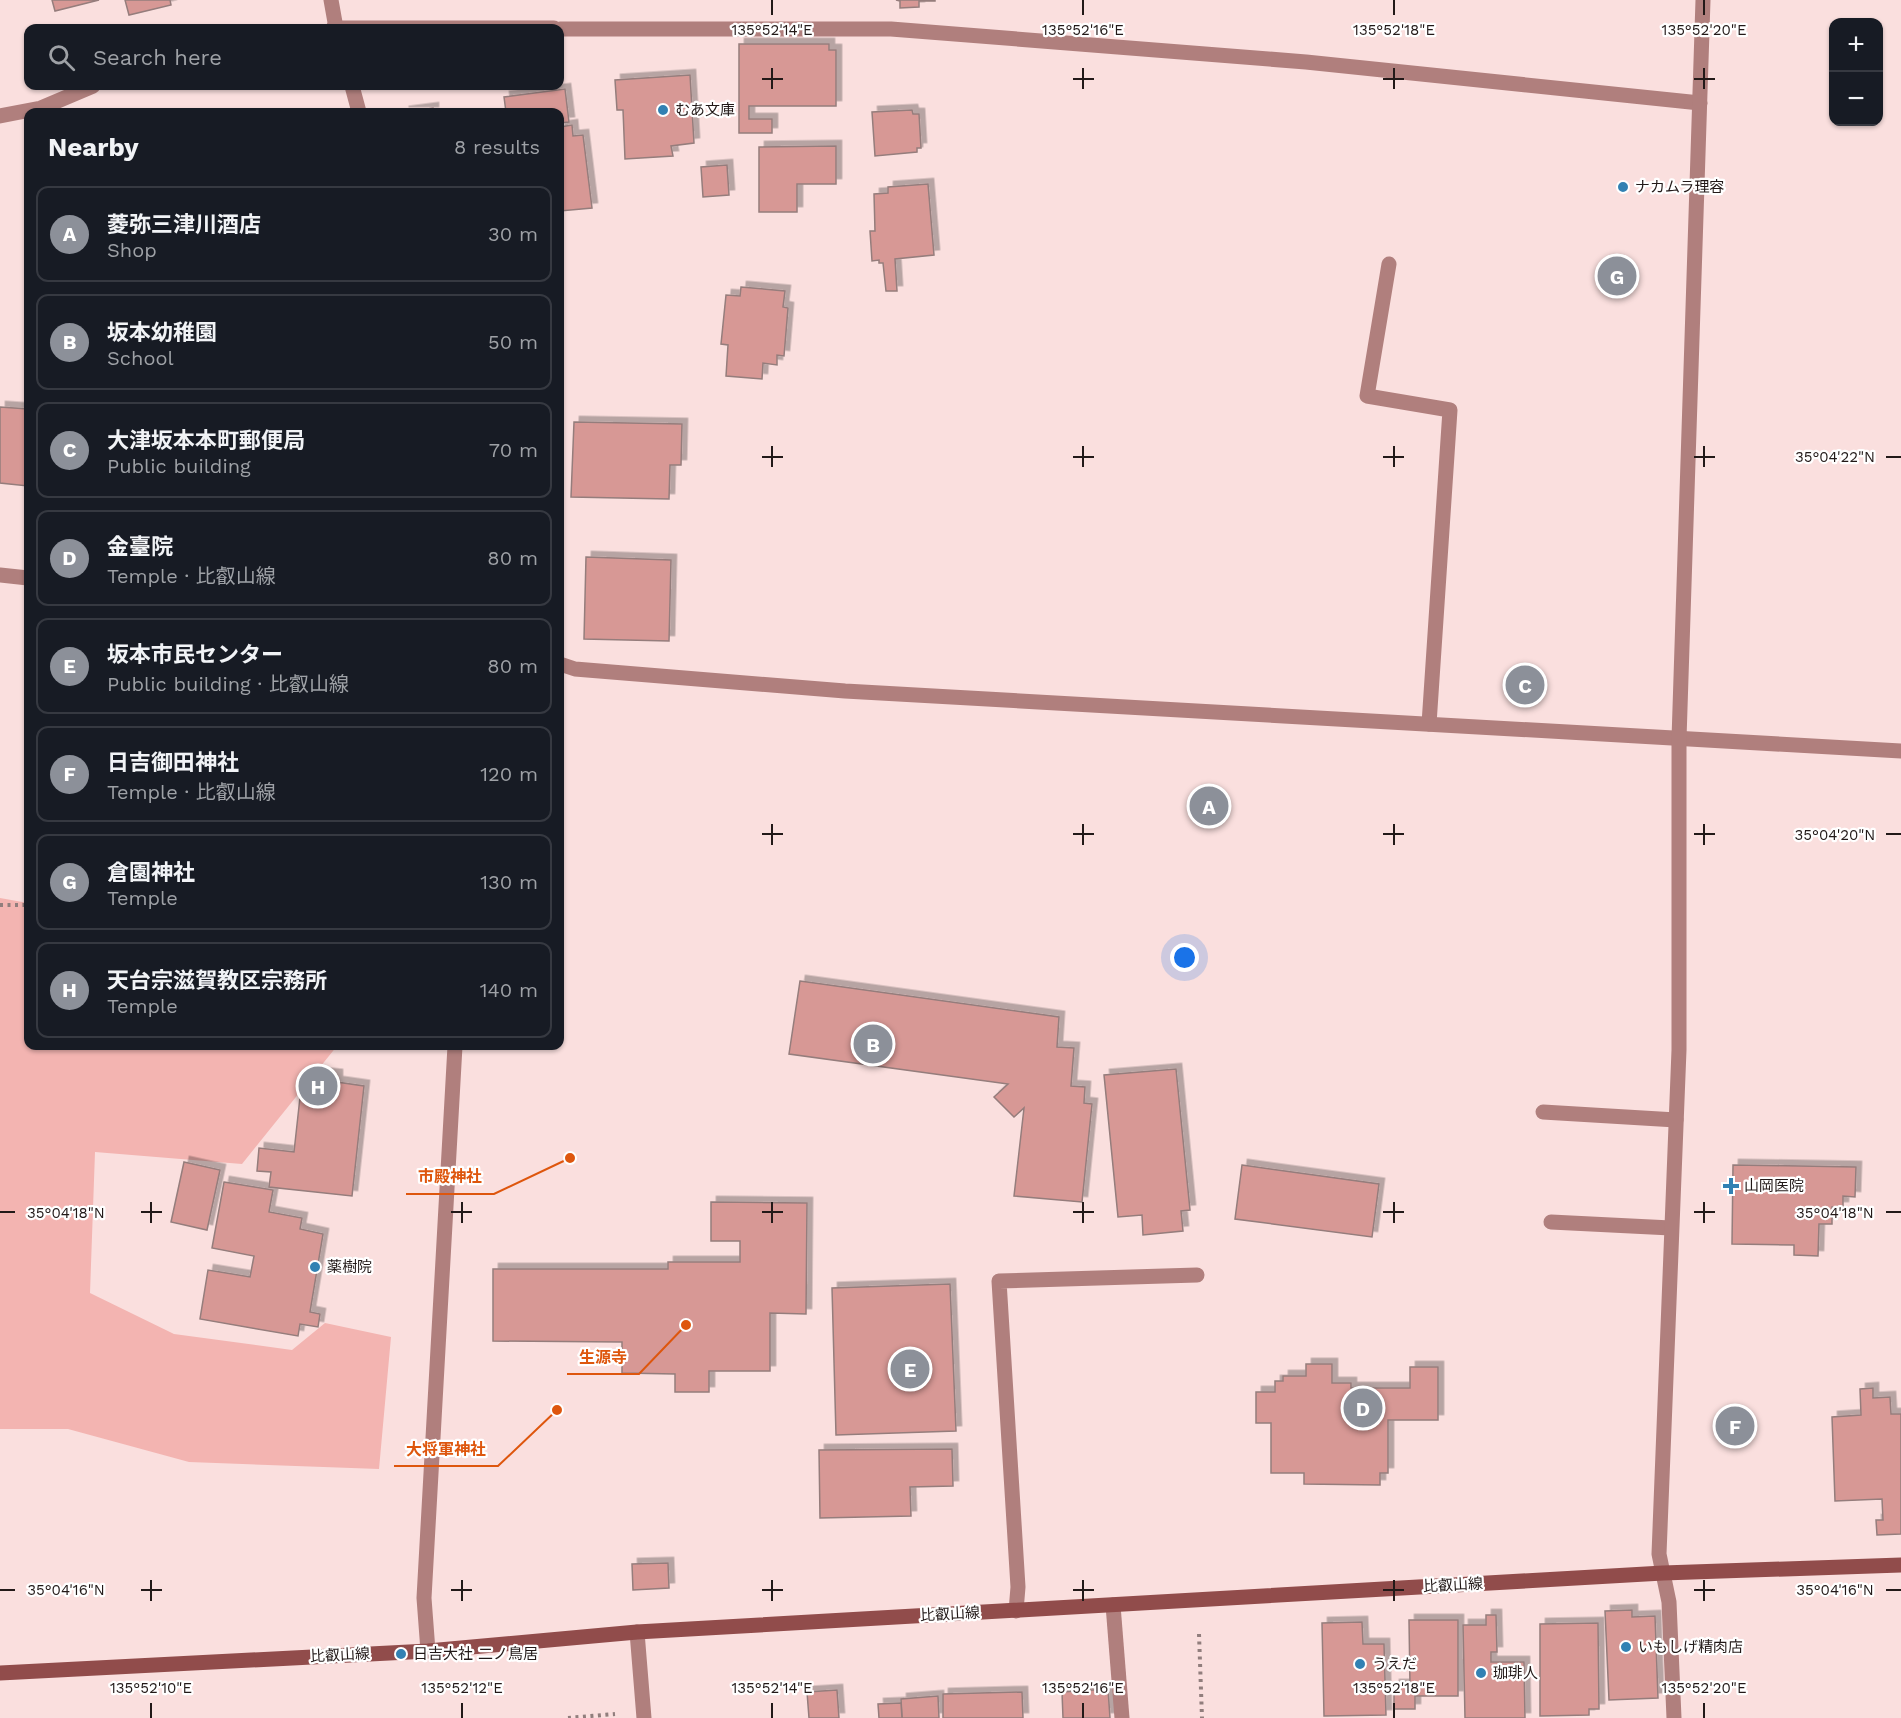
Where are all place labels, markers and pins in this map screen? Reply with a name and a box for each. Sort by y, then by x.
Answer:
place label: むあ文庫 [675,101,735,119]
marker: むあ文庫 [656,103,670,117]
place label: ナカムラ理容 [1635,178,1724,196]
marker: ナカムラ理容 [1616,180,1630,194]
pin: G [1598,254,1636,298]
pin: C [1506,662,1544,708]
pin: A [1190,784,1228,828]
pin: B [854,1022,892,1066]
pin: H [298,1064,338,1108]
callout: 市殿神社 [406,1160,494,1194]
marker: 山岡医院 [1722,1177,1740,1195]
place label: 山岡医院 [1744,1177,1804,1195]
place label: 薬樹院 [327,1258,372,1276]
marker: 薬樹院 [308,1260,322,1274]
callout: 生源寺 [567,1340,639,1374]
pin: E [890,1346,930,1392]
pin: D [1344,1386,1382,1430]
pin: F [1716,1404,1754,1448]
callout: 大将軍神社 [394,1432,498,1466]
place label: いもしげ精肉店 [1638,1638,1743,1656]
marker: いもしげ精肉店 [1619,1640,1633,1654]
place label: 日吉大社 二ノ鳥居 [413,1645,538,1663]
marker: 日吉大社 二ノ鳥居 [394,1647,408,1661]
place label: うえだ [1372,1655,1417,1673]
marker: うえだ [1353,1657,1367,1671]
place label: 珈琲人 [1493,1664,1538,1682]
marker: 珈琲人 [1474,1666,1488,1680]

